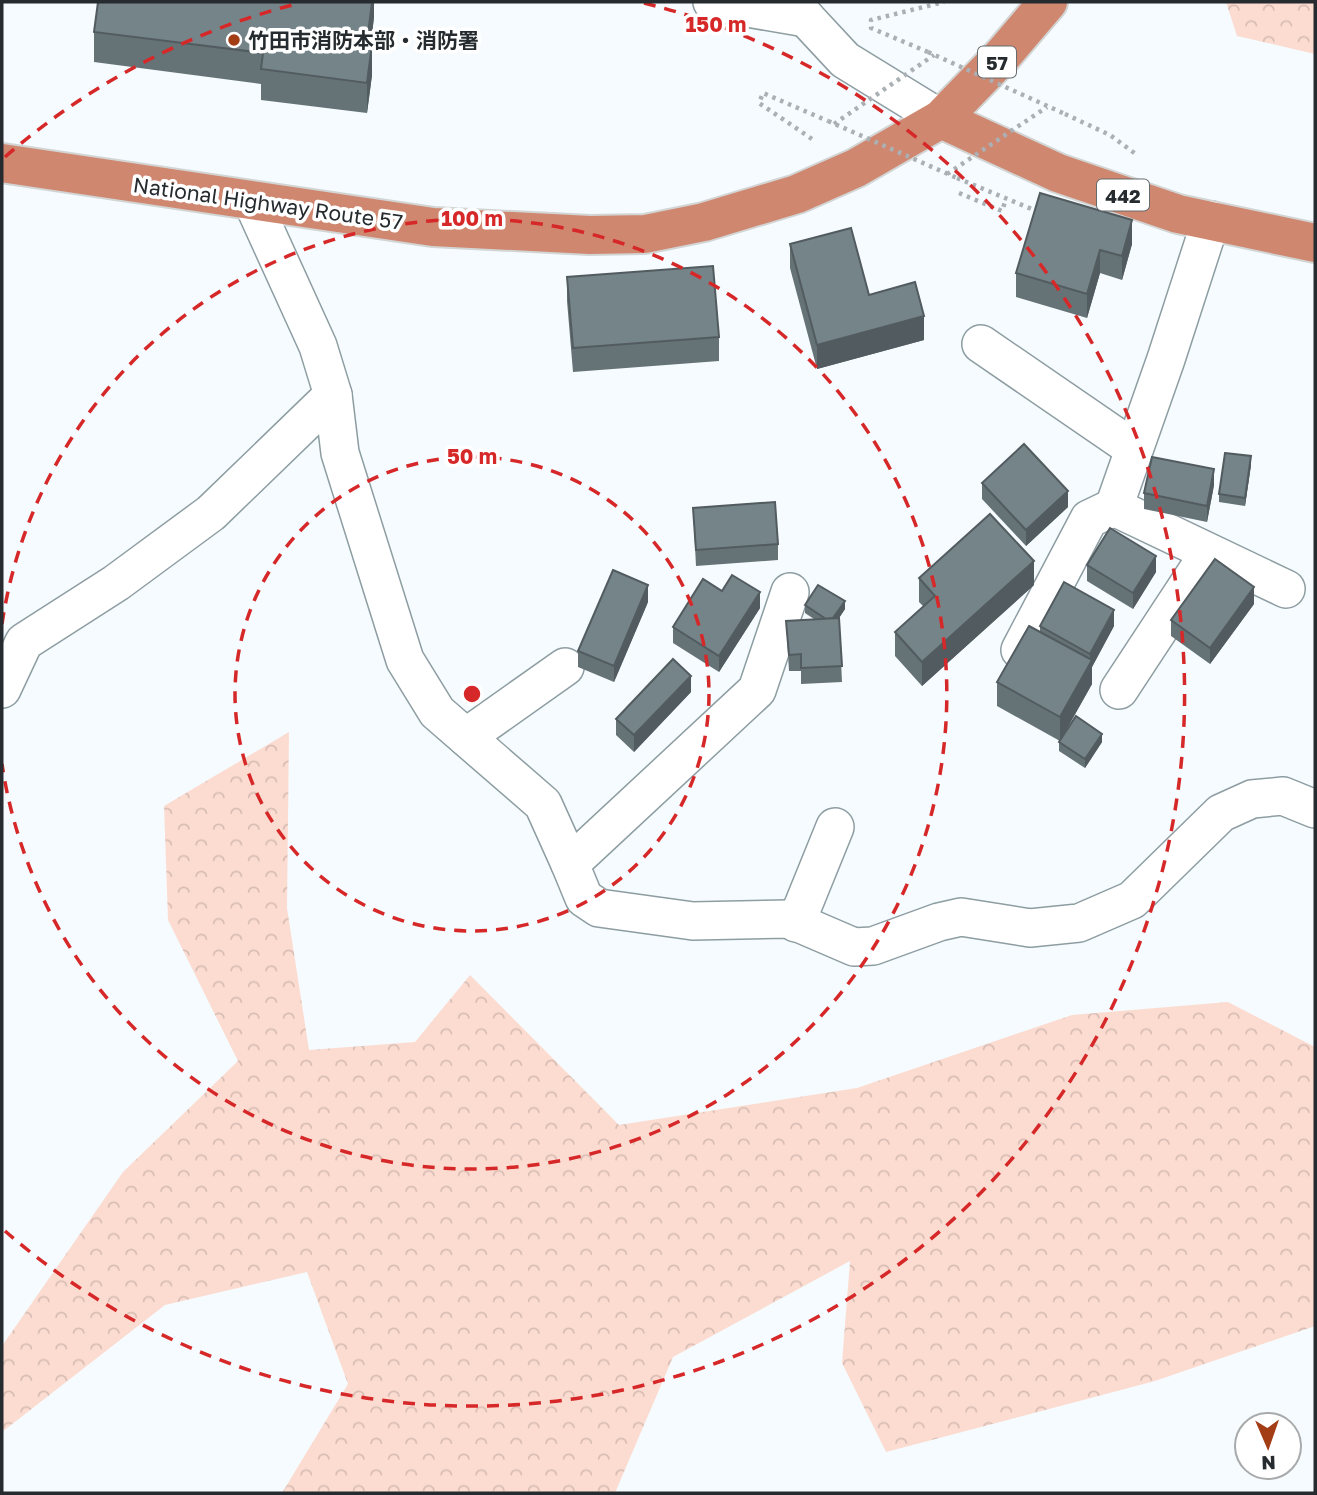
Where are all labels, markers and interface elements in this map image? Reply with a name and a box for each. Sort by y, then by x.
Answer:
text: 150 m [686,11,746,37]
place label: 竹田市消防本部・消防署 [248,27,479,53]
marker: 竹田市消防本部・消防署 [226,32,242,48]
road number: 57 [978,46,1016,78]
street label: National Highway Route 57 [132,171,404,235]
road number: 442 [1097,180,1149,210]
text: 100 m [441,205,503,231]
text: 50 m [447,443,497,469]
centre of rings [460,682,484,706]
north arrow [1233,1411,1303,1481]
text: N [1261,1452,1276,1475]

